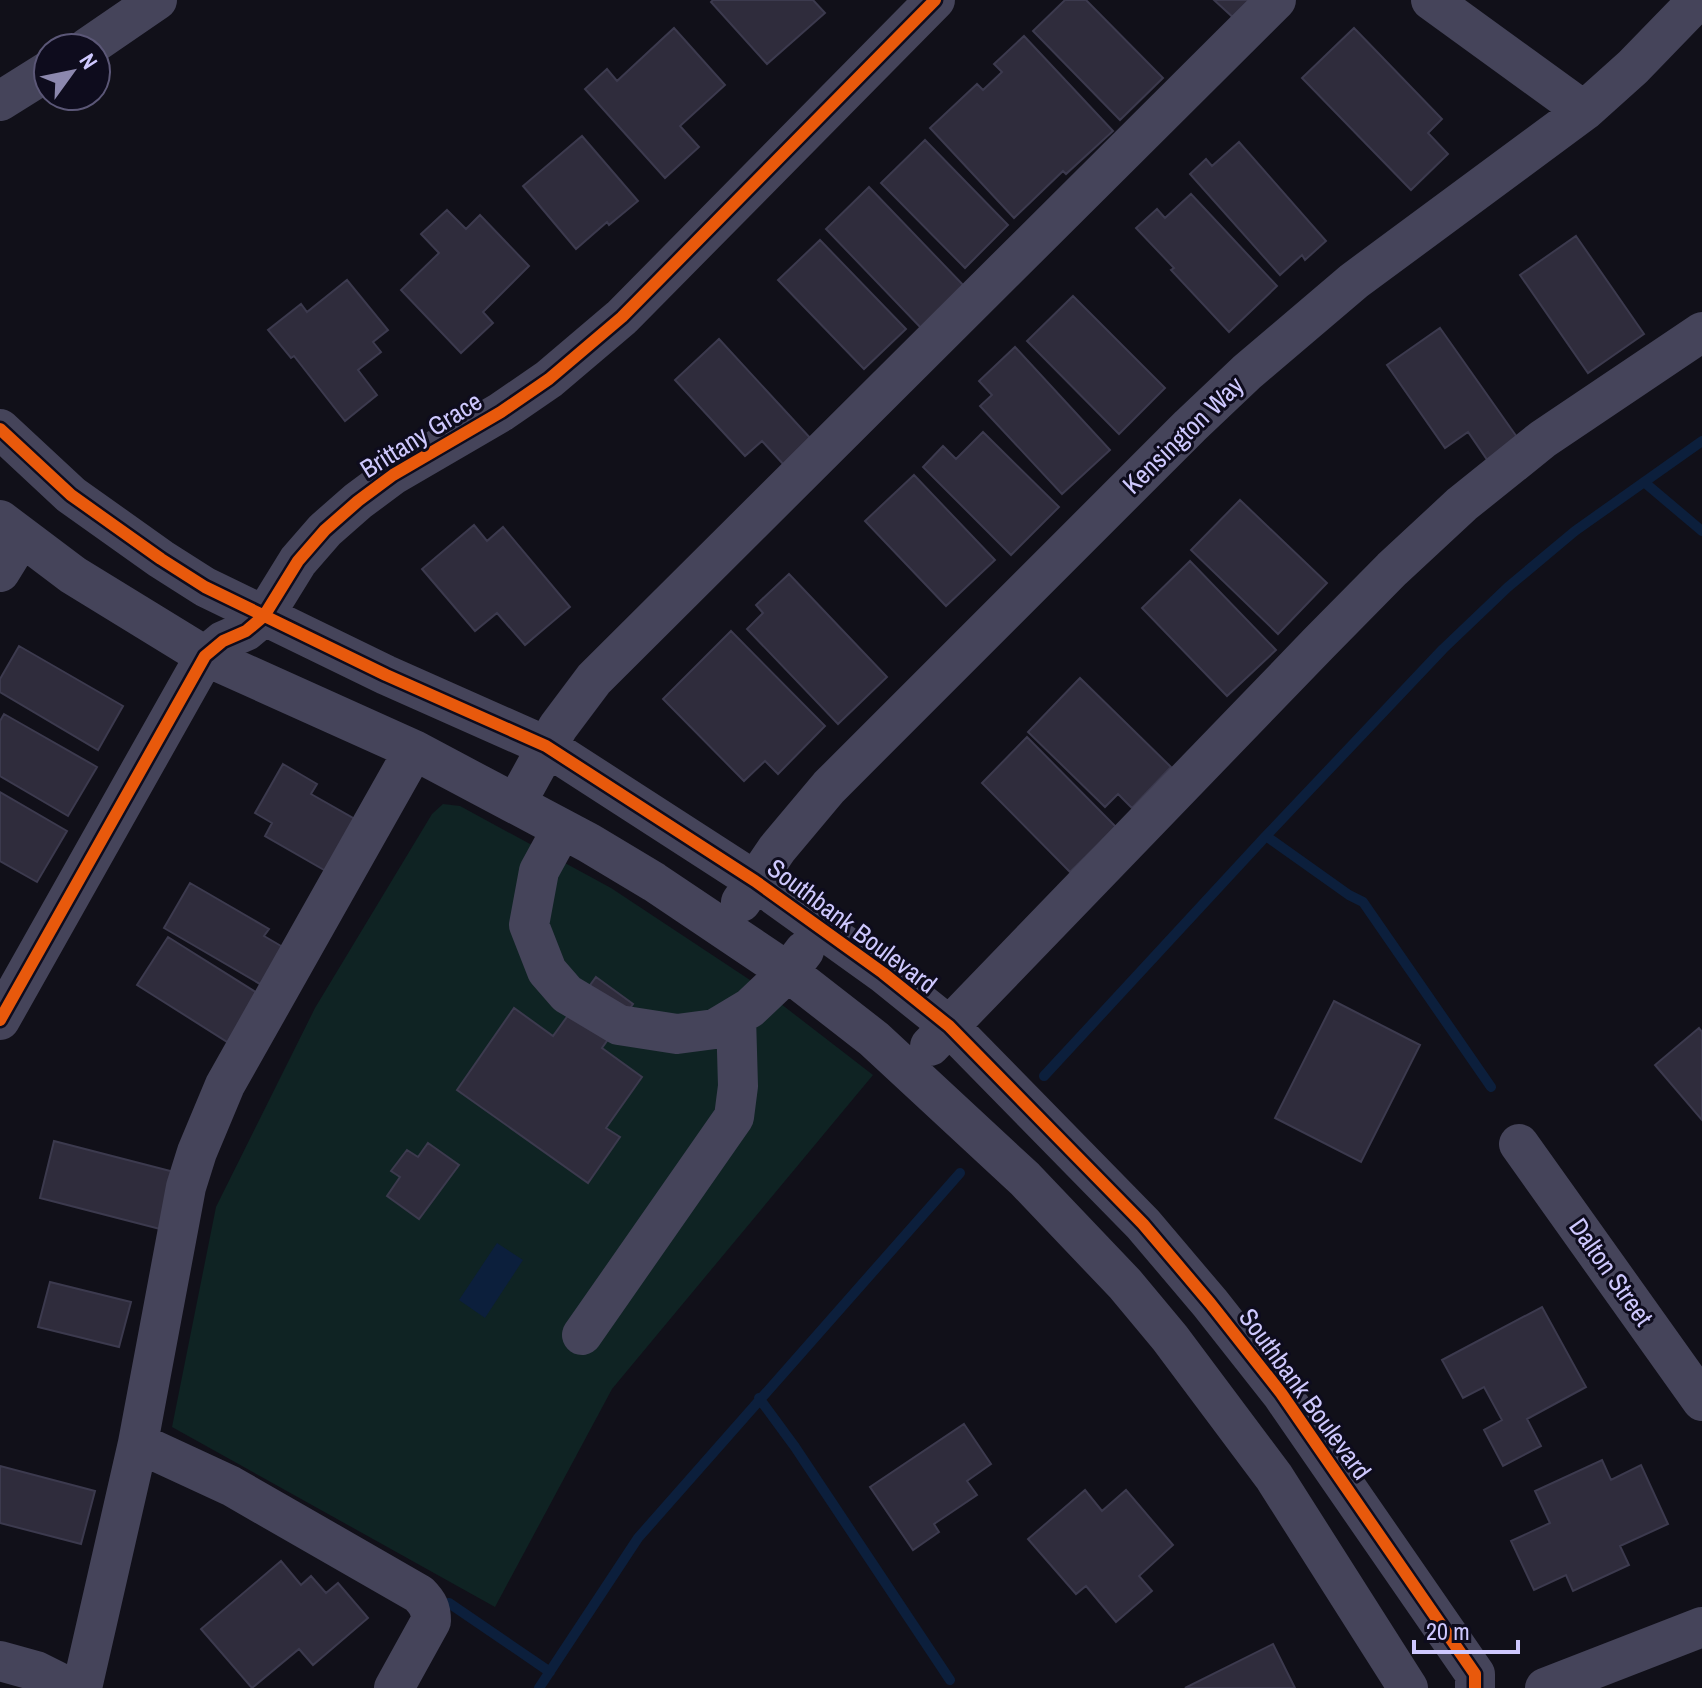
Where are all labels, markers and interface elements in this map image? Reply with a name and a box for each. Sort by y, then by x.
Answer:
north arrow [32,32,112,112]
text: N [73,47,105,75]
street label: Kensington Way [1115,368,1251,501]
street label: Brittany Grace [353,383,488,486]
street label: Southbank Boulevard [760,850,944,1001]
street label: Dalton Street [1561,1211,1661,1333]
street label: Southbank Boulevard [1231,1301,1379,1486]
scale bar [1414,1604,1518,1654]
text: 20 m [1426,1615,1470,1647]

